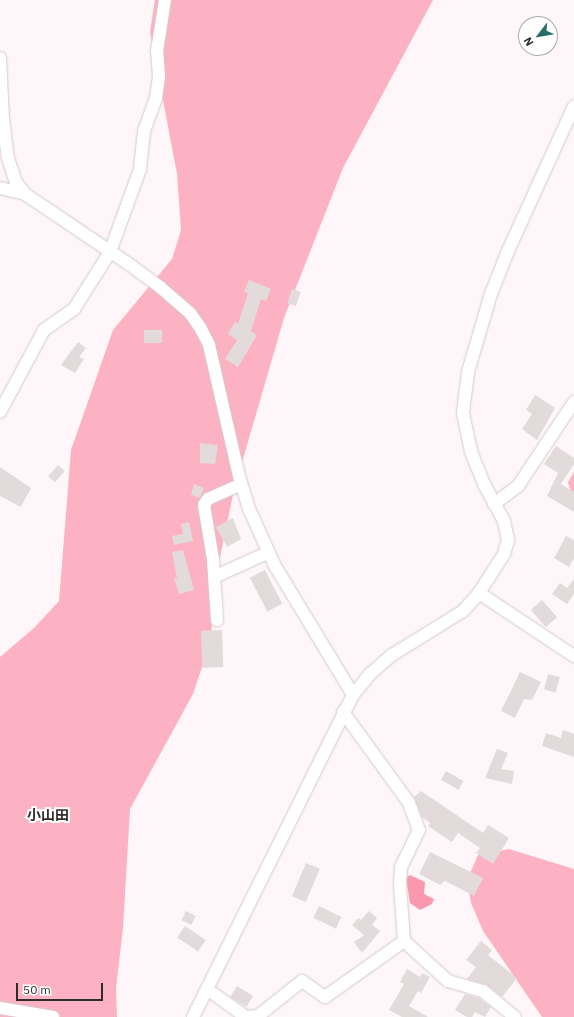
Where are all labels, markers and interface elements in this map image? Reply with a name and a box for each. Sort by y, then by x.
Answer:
north arrow [518,16,558,56]
text: N [521,35,537,49]
district label: 小山田 [27,807,69,823]
scale bar [18,975,105,1001]
text: 50 m [23,982,51,997]

